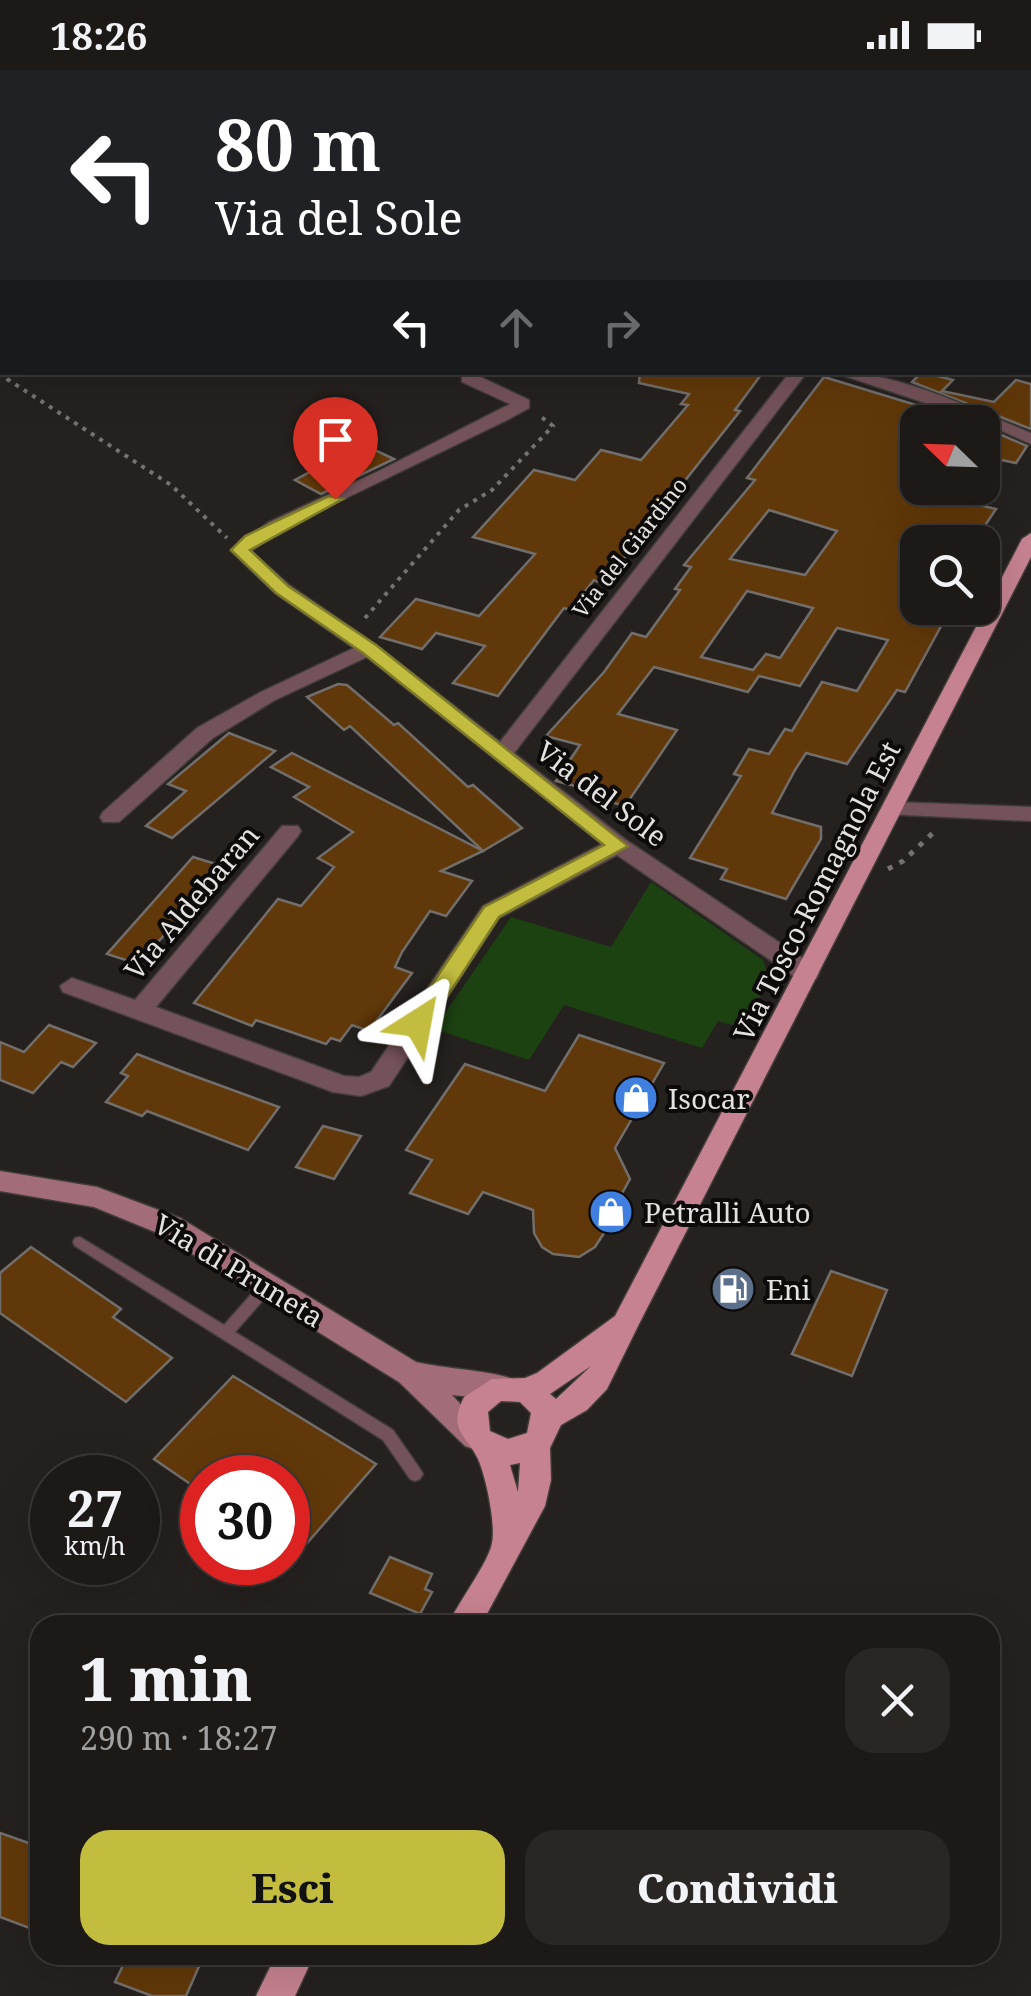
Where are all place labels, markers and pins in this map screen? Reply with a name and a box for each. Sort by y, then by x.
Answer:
pin [293,397,378,500]
shop icon: Isocar [613,1075,659,1121]
place label: Isocar [668,1079,750,1117]
shop icon: Petralli Auto [588,1189,634,1235]
place label: Petralli Auto [644,1193,811,1231]
fuel station icon: Eni [710,1266,756,1312]
place label: Eni [766,1270,811,1308]

